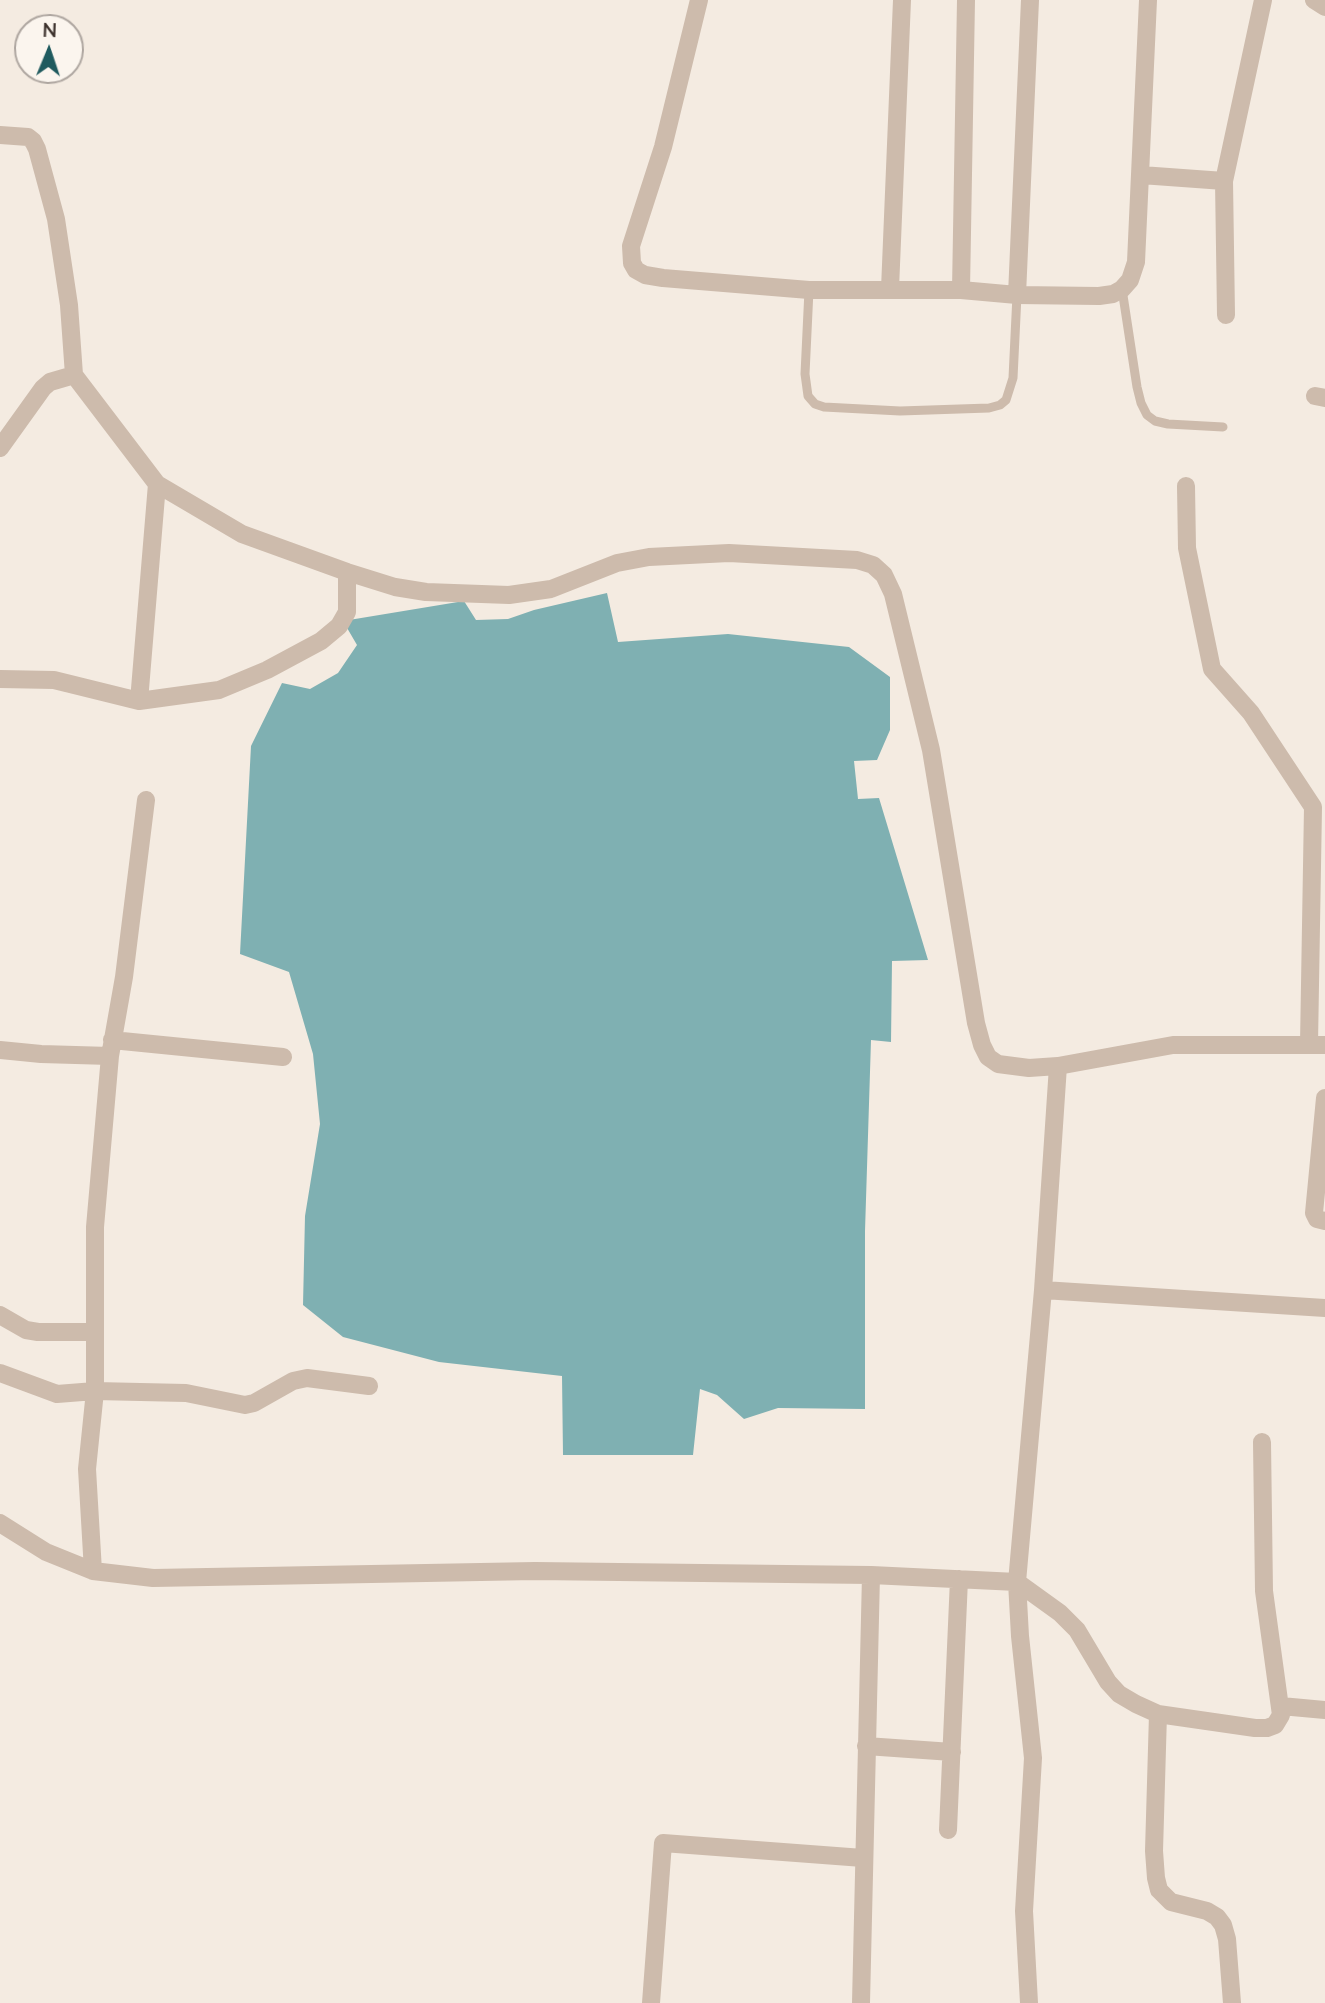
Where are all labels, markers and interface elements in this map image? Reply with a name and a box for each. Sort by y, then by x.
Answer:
north arrow [14,14,84,84]
text: N [42,18,57,41]

